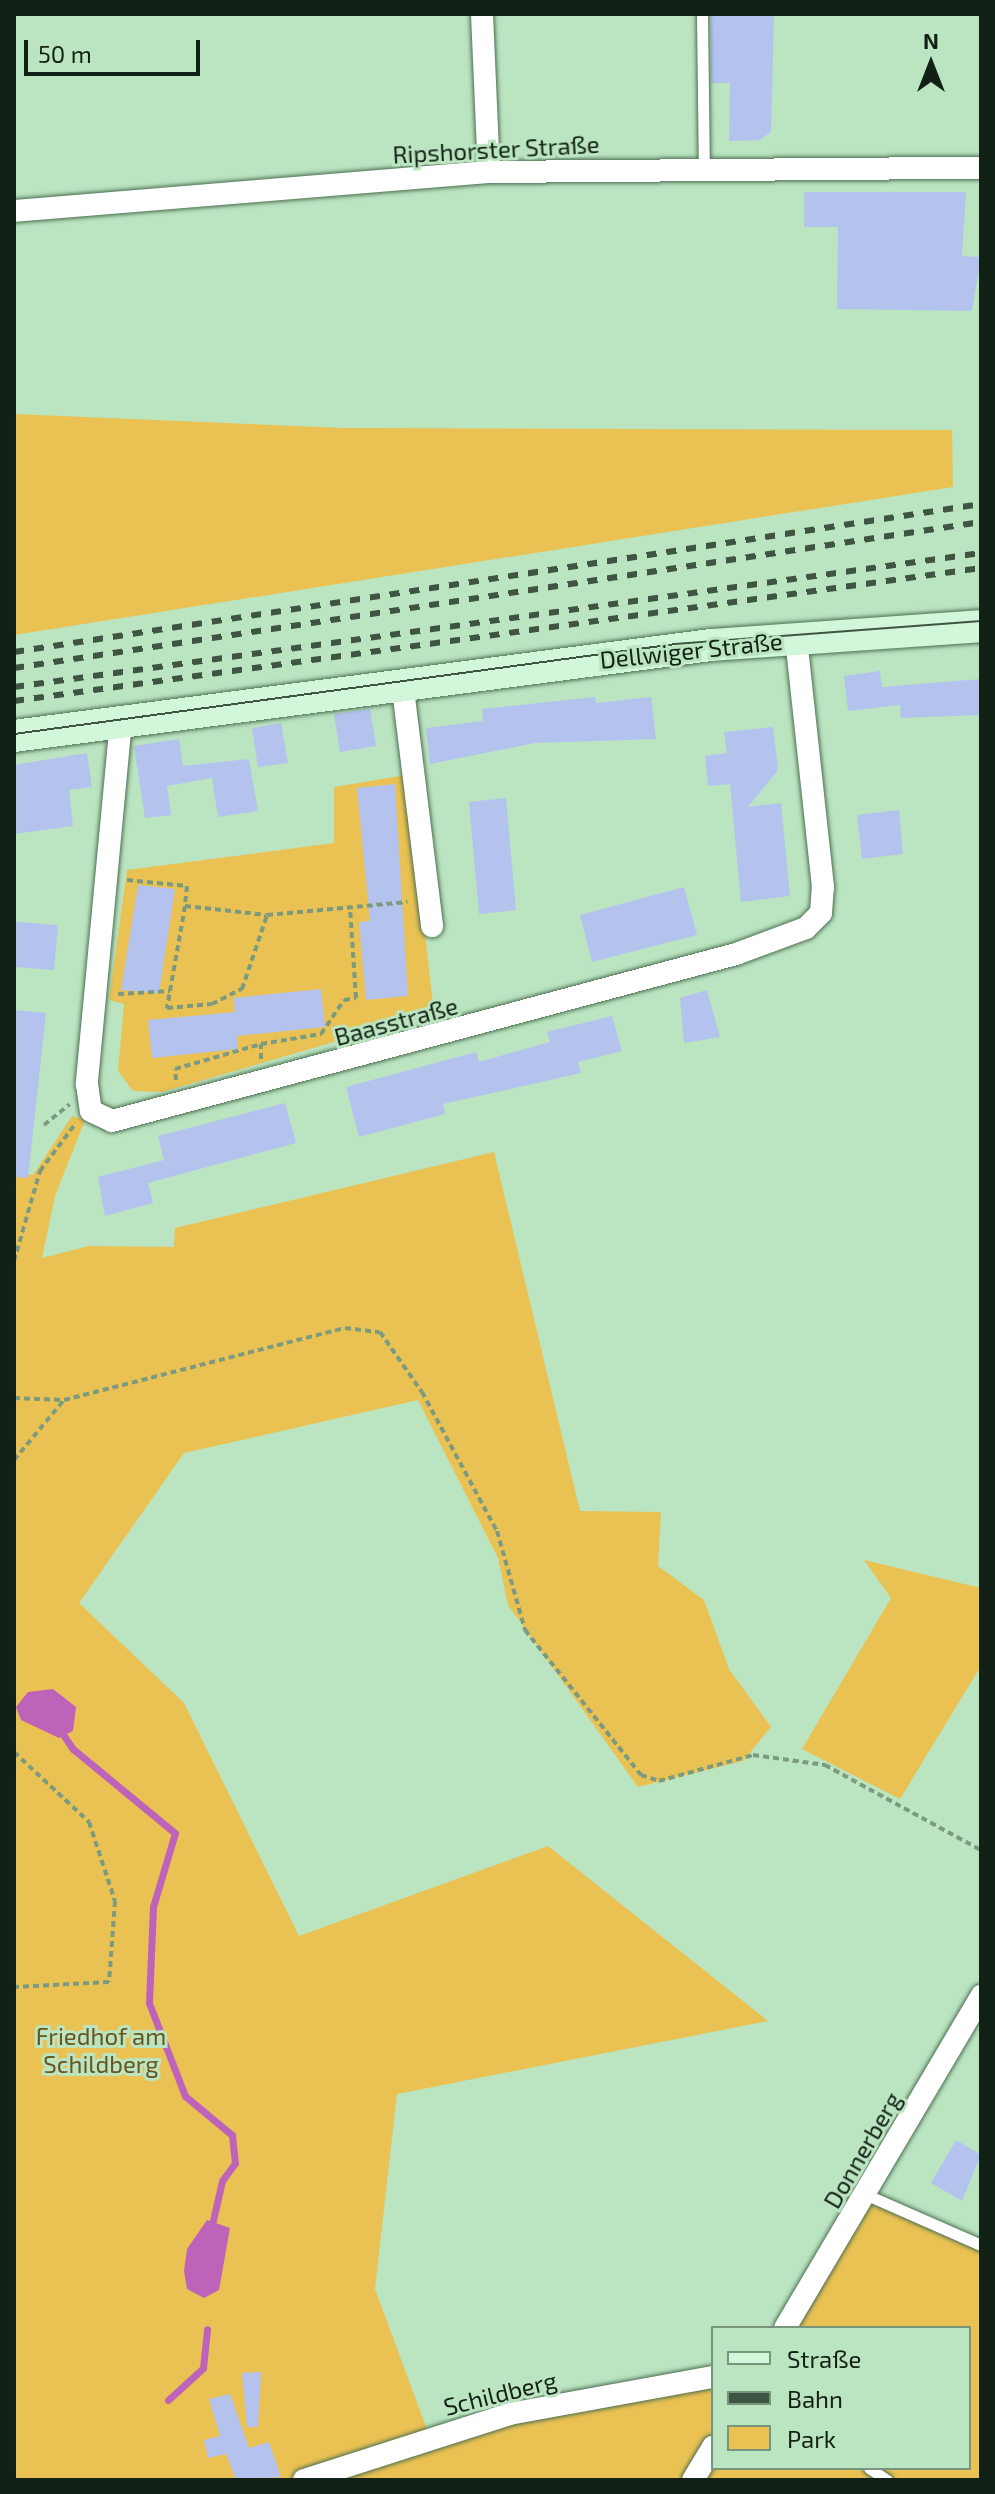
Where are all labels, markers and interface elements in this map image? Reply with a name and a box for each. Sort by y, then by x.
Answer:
scale bar [28,24,204,74]
north arrow [891,24,971,104]
text: N [923,27,939,53]
text: 50 m [38,39,92,68]
street label: Ripshorster Straße [392,129,600,169]
street label: Dellwiger Straße [598,626,784,674]
street label: Baasstraße [331,991,461,1051]
park label: Friedhof am Schildberg [36,2022,166,2078]
street label: Donnerberg [817,2087,907,2213]
legend [711,2326,971,2470]
text: Straße [787,2344,861,2373]
street label: Schildberg [440,2365,560,2421]
text: Bahn [787,2384,843,2413]
text: Park [787,2424,836,2453]

